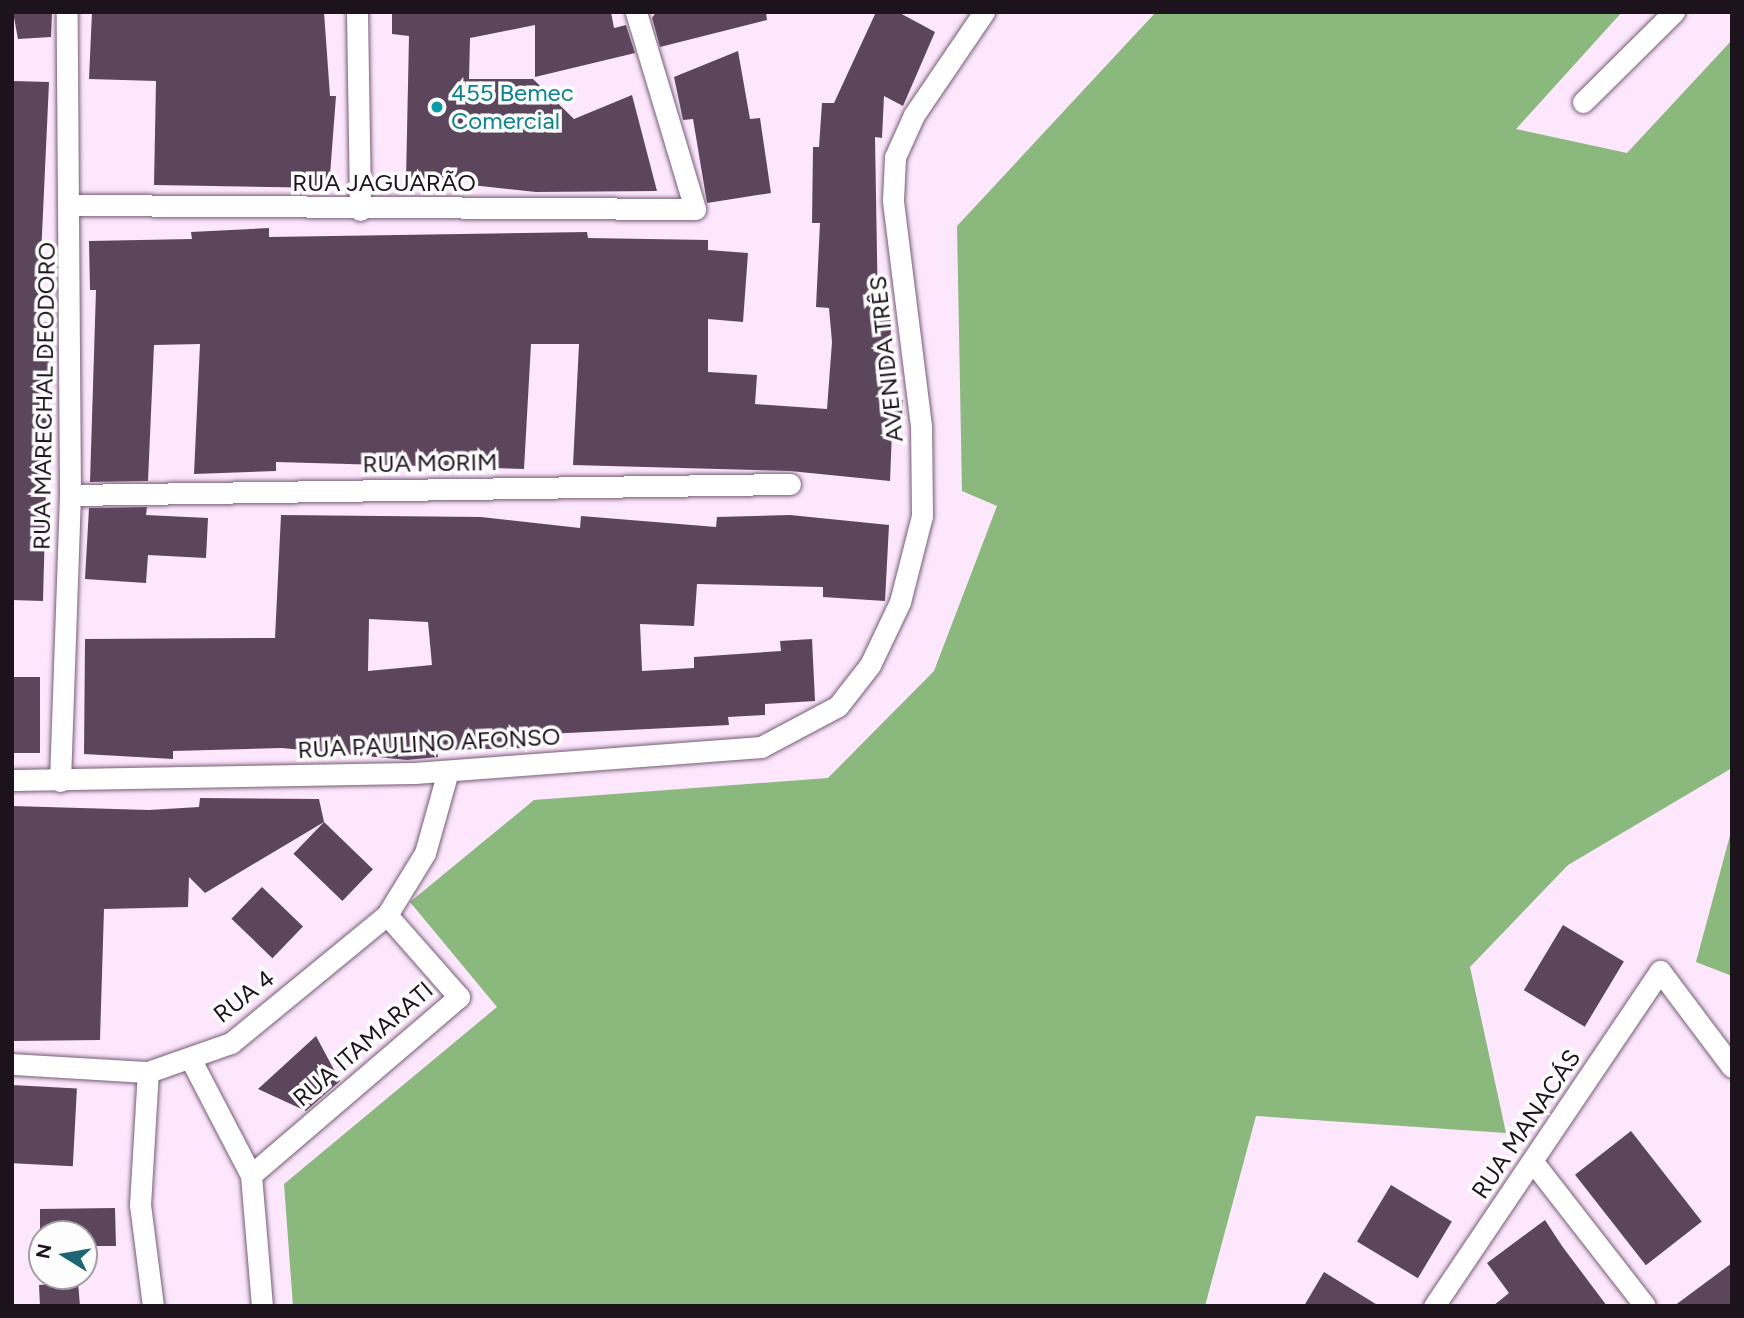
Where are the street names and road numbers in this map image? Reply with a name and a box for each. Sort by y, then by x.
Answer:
street label: RUA JAGUARÃO [292,169,476,197]
street label: RUA MARECHAL DEODORO [27,242,61,550]
street label: AVENIDA TRÊS [863,274,909,444]
street label: RUA MORIM [362,447,498,479]
street label: RUA PAULINO AFONSO [297,722,561,764]
street label: RUA 4 [208,963,280,1029]
street label: RUA ITAMARATI [287,975,439,1113]
street label: RUA MANACÁS [1466,1044,1586,1204]

